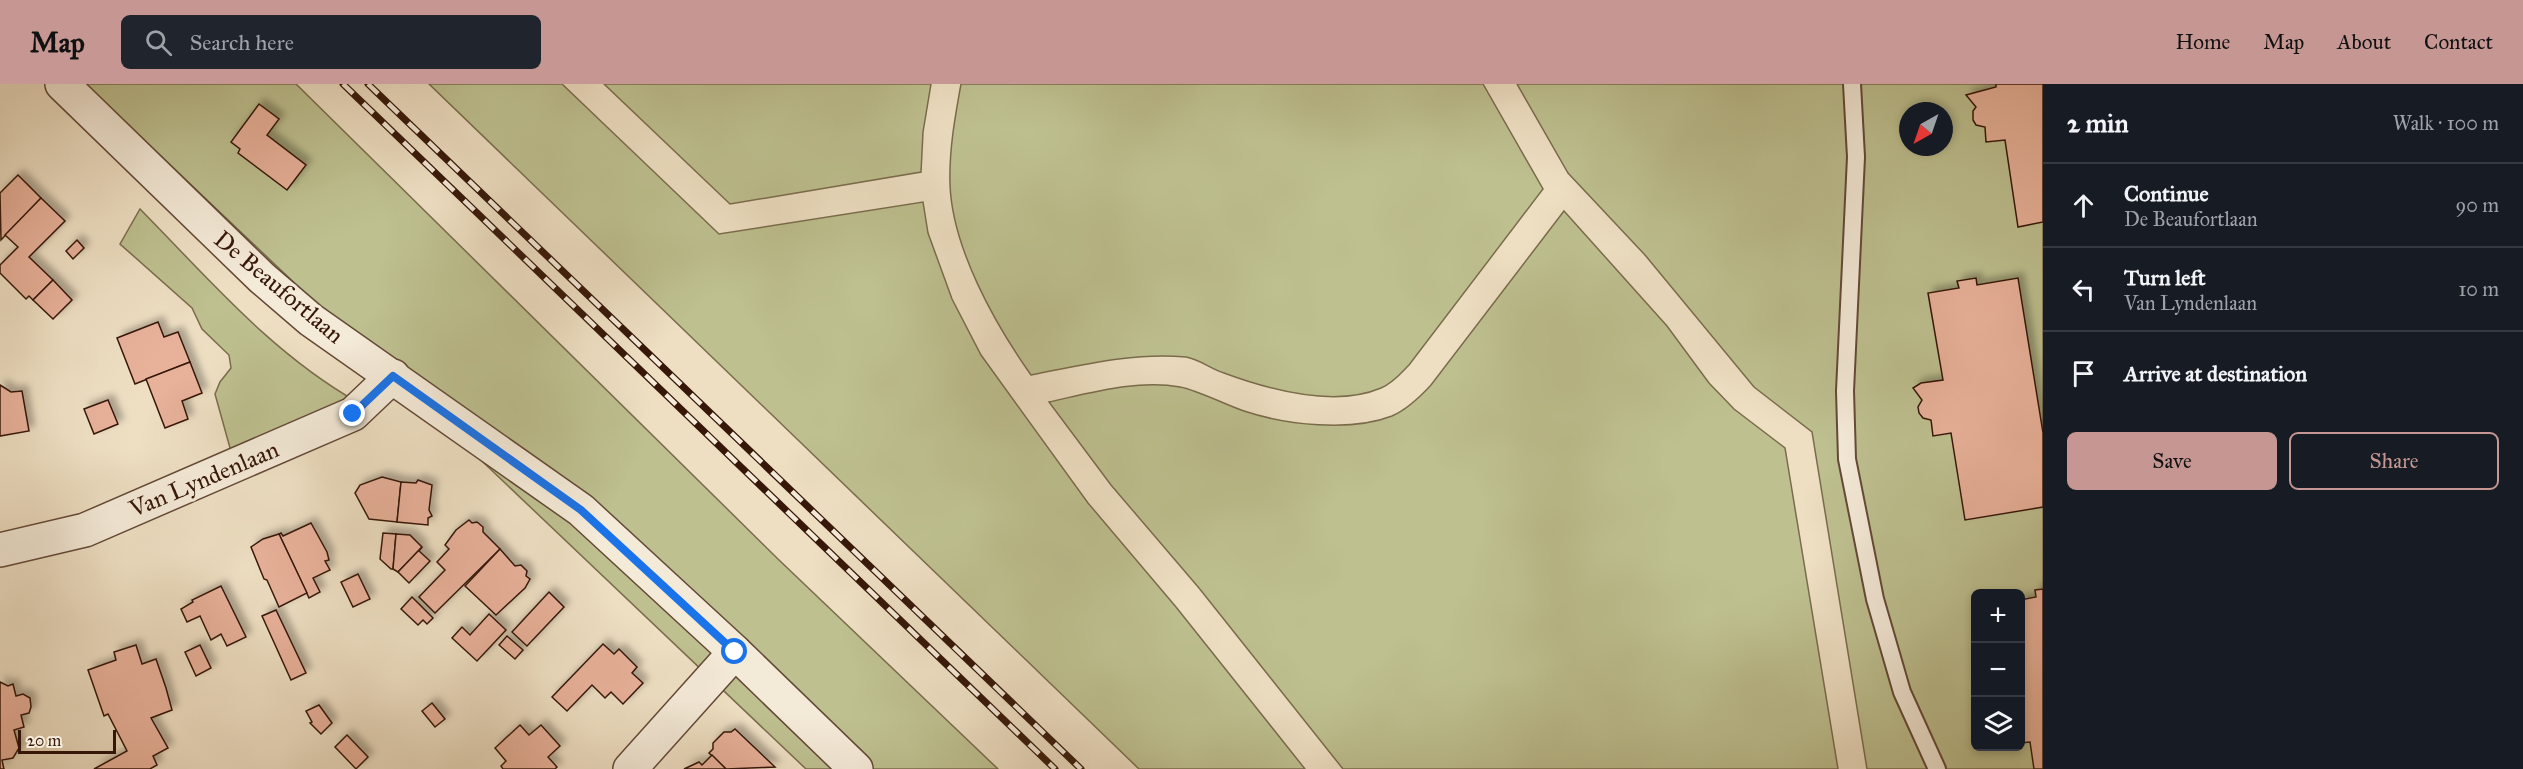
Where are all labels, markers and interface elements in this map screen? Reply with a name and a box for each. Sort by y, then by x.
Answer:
search box [121,15,541,69]
text: Map [30,25,85,60]
icon: search [142,26,175,59]
text: Search here [190,29,294,56]
text: Home [2175,29,2230,55]
text: Map [2263,29,2304,55]
text: About [2337,29,2391,55]
text: Contact [2424,29,2493,55]
north arrow [1899,102,1953,156]
text: 2 min [2067,107,2128,139]
text: Walk · 100 m [2393,111,2499,135]
text: Continue [2124,180,2209,207]
icon: ahead [2067,189,2100,222]
text: 90 m [2456,193,2499,217]
text: De Beaufortlaan [2124,207,2258,231]
street label: De Beaufortlaan [208,224,350,350]
text: Turn left [2124,264,2206,291]
icon: left [2067,273,2100,306]
text: 10 m [2458,277,2499,301]
text: Van Lyndenlaan [2124,291,2257,315]
icon: arrive [2067,357,2100,390]
text: Arrive at destination [2124,360,2307,387]
route end [339,400,365,426]
button: Save [2067,432,2277,490]
button: Share [2289,432,2499,490]
street label: Van Lyndenlaan [124,434,283,524]
map controls [1971,589,2025,751]
button: + [1971,589,2025,643]
route start [721,638,747,664]
button: − [1971,643,2025,697]
button: layers [1971,697,2025,751]
scale bar [18,727,116,754]
text: 20 m [27,731,61,750]

